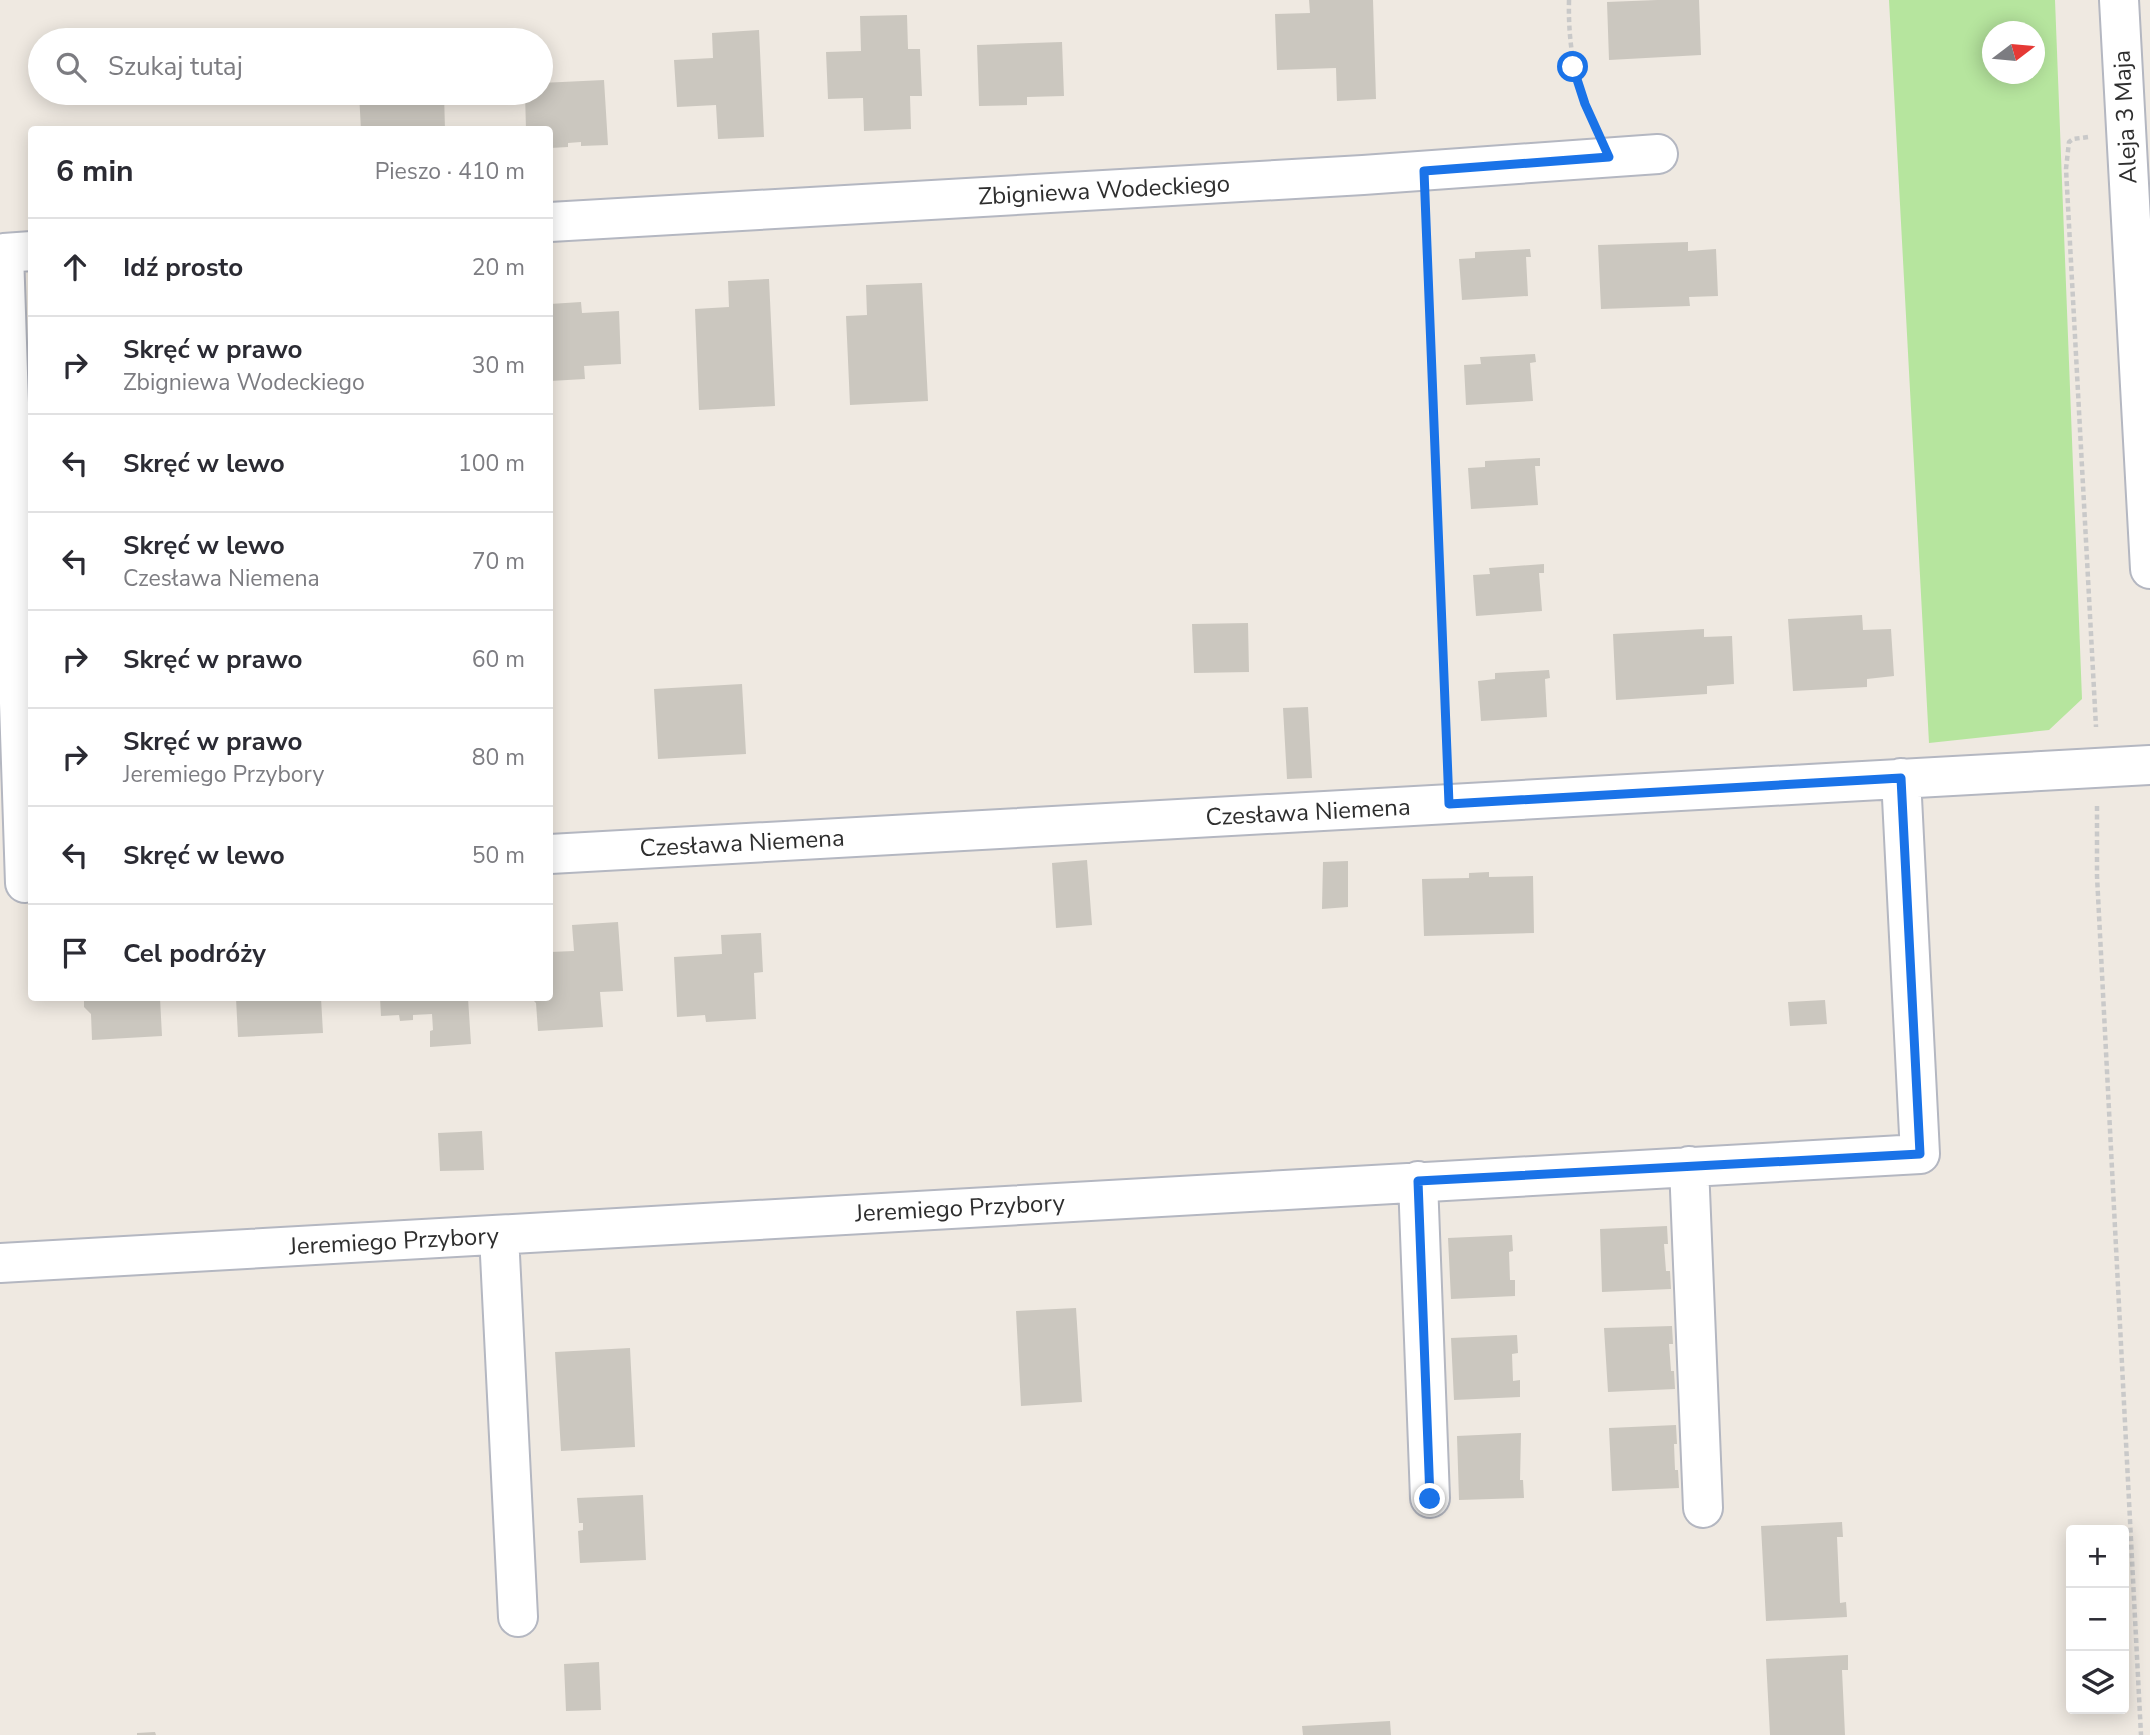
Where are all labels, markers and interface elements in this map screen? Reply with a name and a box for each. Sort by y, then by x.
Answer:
north arrow [1982,21,2045,84]
search box [28,28,553,105]
icon: search [52,48,90,86]
text: Szukaj tutaj [108,49,243,84]
street label: Aleja 3 Maja [2106,49,2144,185]
route start [1557,51,1588,82]
text: 6 min [56,151,134,192]
text: Pieszo · 410 m [375,156,525,187]
street label: Zbigniewa Wodeckiego [977,167,1231,213]
icon: ahead [56,248,94,286]
text: Idź prosto [123,250,243,285]
text: 20 m [472,252,525,283]
text: Skręć w prawo [123,332,303,367]
icon: right [56,346,94,384]
text: 30 m [472,350,525,381]
text: Zbigniewa Wodeckiego [123,367,365,398]
icon: left [56,444,94,482]
text: Skręć w lewo [123,446,285,481]
text: 100 m [458,448,525,479]
text: Skręć w lewo [123,528,285,563]
icon: left [56,542,94,580]
text: 70 m [472,546,525,577]
text: Czesława Niemena [123,563,320,594]
icon: right [56,640,94,678]
text: Skręć w prawo [123,642,303,677]
text: 60 m [472,644,525,675]
text: Skręć w prawo [123,724,303,759]
icon: right [56,738,94,776]
text: 80 m [472,742,525,773]
text: Jeremiego Przybory [123,759,324,790]
street label: Czesława Niemena [1205,791,1411,833]
street label: Czesława Niemena [639,822,845,864]
icon: left [56,836,94,874]
text: Skręć w lewo [123,838,285,873]
text: 50 m [472,840,525,871]
icon: arrive [56,934,94,972]
text: Cel podróży [123,936,266,971]
street label: Jeremiego Przybory [853,1186,1066,1230]
street label: Jeremiego Przybory [287,1219,500,1263]
route end [1414,1483,1445,1514]
map controls [2066,1525,2129,1714]
button: + [2066,1525,2129,1588]
button: − [2066,1588,2129,1651]
button: layers [2066,1651,2129,1714]

